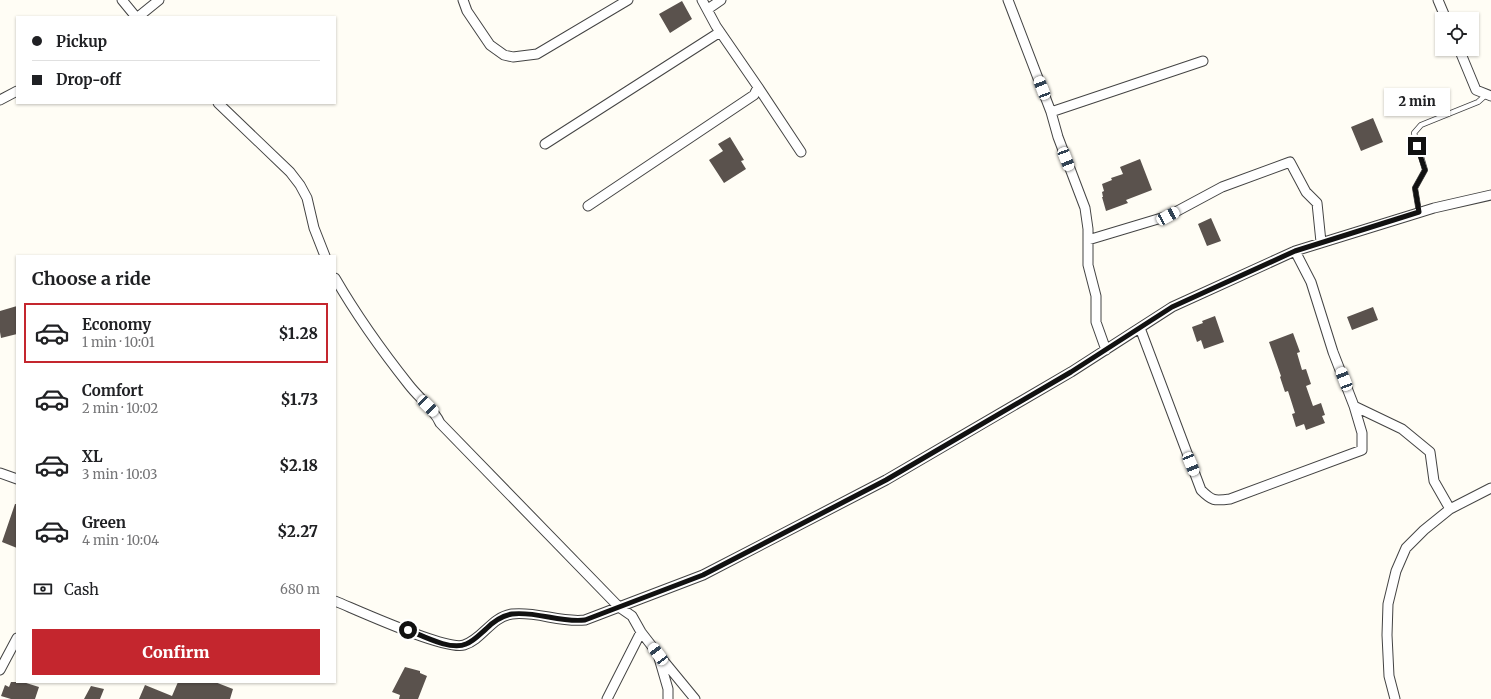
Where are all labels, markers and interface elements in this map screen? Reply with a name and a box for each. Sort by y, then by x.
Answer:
map controls [1435,12,1479,56]
button: locate [1435,12,1479,56]
text: Pickup [56,32,107,51]
text: Drop-off [56,70,121,89]
car [1032,75,1052,101]
callout: 2 min [1384,88,1450,116]
text: 2 min [1398,93,1436,110]
route end [1408,137,1426,155]
car [1056,146,1076,172]
car [1155,205,1181,227]
text: Choose a ride [32,267,151,290]
icon: car [34,315,70,351]
text: Economy [82,315,151,334]
text: $1.28 [278,324,318,343]
text: 1 min · 10:01 [82,334,155,351]
car [1334,366,1354,392]
icon: car [34,381,70,417]
text: Comfort [82,381,143,400]
text: $1.73 [281,390,318,409]
car [415,393,441,419]
text: 2 min · 10:02 [82,400,158,417]
icon: car [34,447,70,483]
text: XL [82,447,103,466]
car [1181,451,1201,477]
text: $2.18 [279,456,318,475]
text: 3 min · 10:03 [82,466,158,483]
icon: car [34,513,70,549]
text: Green [82,513,126,532]
text: $2.27 [277,522,318,541]
text: 4 min · 10:04 [82,532,159,549]
icon: cash [32,578,54,600]
text: Cash [64,580,99,599]
text: 680 m [280,581,320,598]
route start [399,621,417,639]
button: Confirm [32,629,320,675]
car [646,641,670,667]

